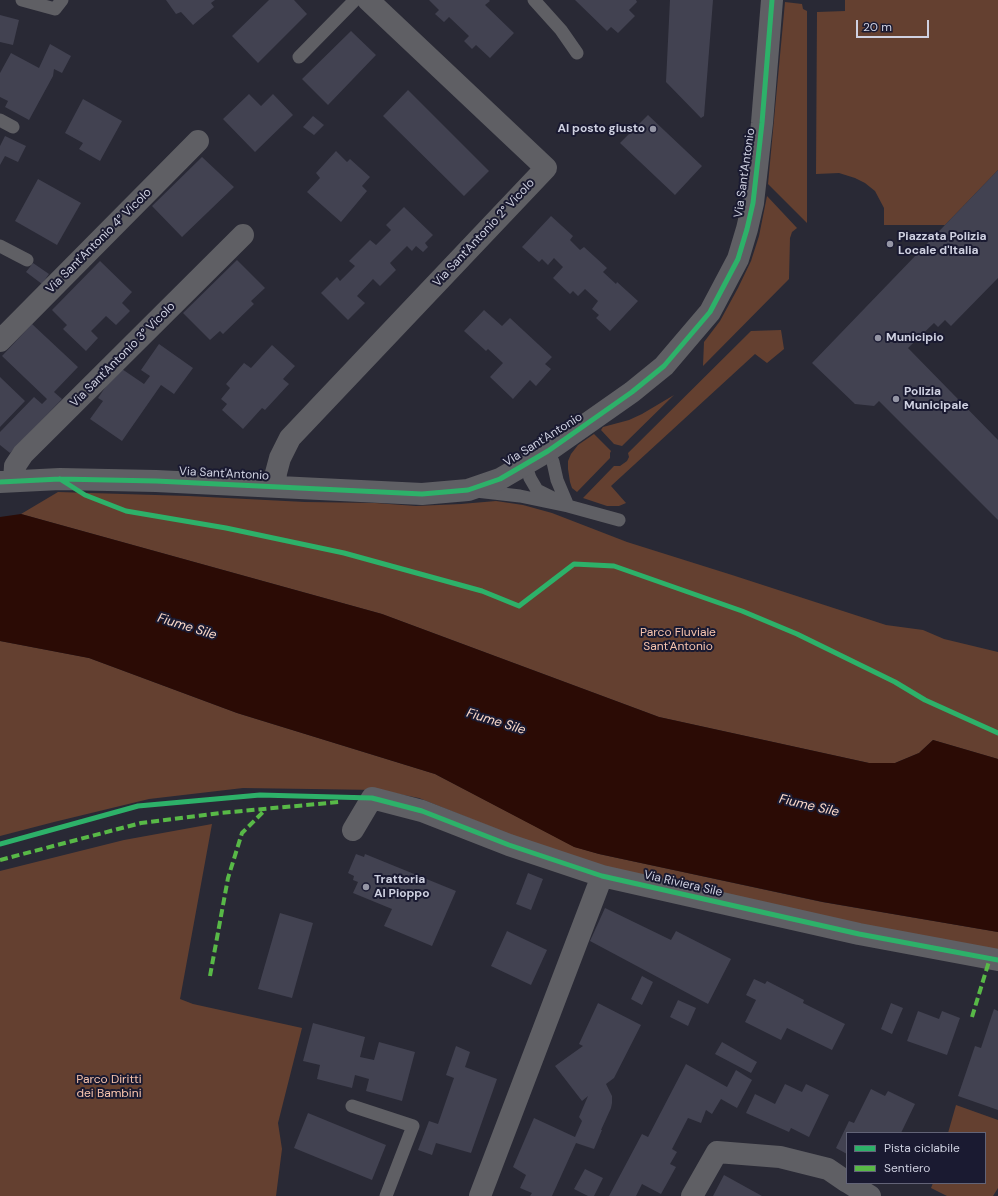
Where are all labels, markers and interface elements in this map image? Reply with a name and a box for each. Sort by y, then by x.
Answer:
scale bar [858,12,931,38]
text: 20 m [863,19,892,35]
place label: Al posto giusto [558,122,645,136]
marker: Al posto giusto [648,124,658,134]
street label: Via Sant'Antonio [732,127,758,219]
street label: Via Sant'Antonio 2° Vicolo [430,176,538,290]
street label: Via Sant'Antonio 4° Vicolo [43,185,155,297]
place label: Piazzata Polizia Locale d'Italia [898,230,987,258]
marker: Piazzata Polizia Locale d'Italia [885,239,895,249]
street label: Via Sant'Antonio 3° Vicolo [68,300,178,410]
place label: Municipio [886,331,944,345]
marker: Municipio [873,333,883,343]
place label: Polizia Municipale [904,385,969,413]
marker: Polizia Municipale [891,394,901,404]
street label: Via Sant'Antonio [501,410,585,470]
street label: Via Sant'Antonio [179,464,269,484]
water label: Fiume Sile [156,611,218,643]
park label: Parco Fluviale Sant'Antonio [640,626,716,654]
water label: Fiume Sile [465,706,527,738]
water label: Fiume Sile [777,792,841,820]
street label: Via Riviera Sile [642,868,724,900]
place label: Trattoria Al Pioppo [374,873,430,901]
marker: Trattoria Al Pioppo [361,882,371,892]
park label: Parco Diritti dei Bambini [76,1073,142,1101]
legend [846,1132,986,1184]
text: Pista ciclabile [884,1140,960,1156]
text: Sentiero [884,1160,930,1176]

